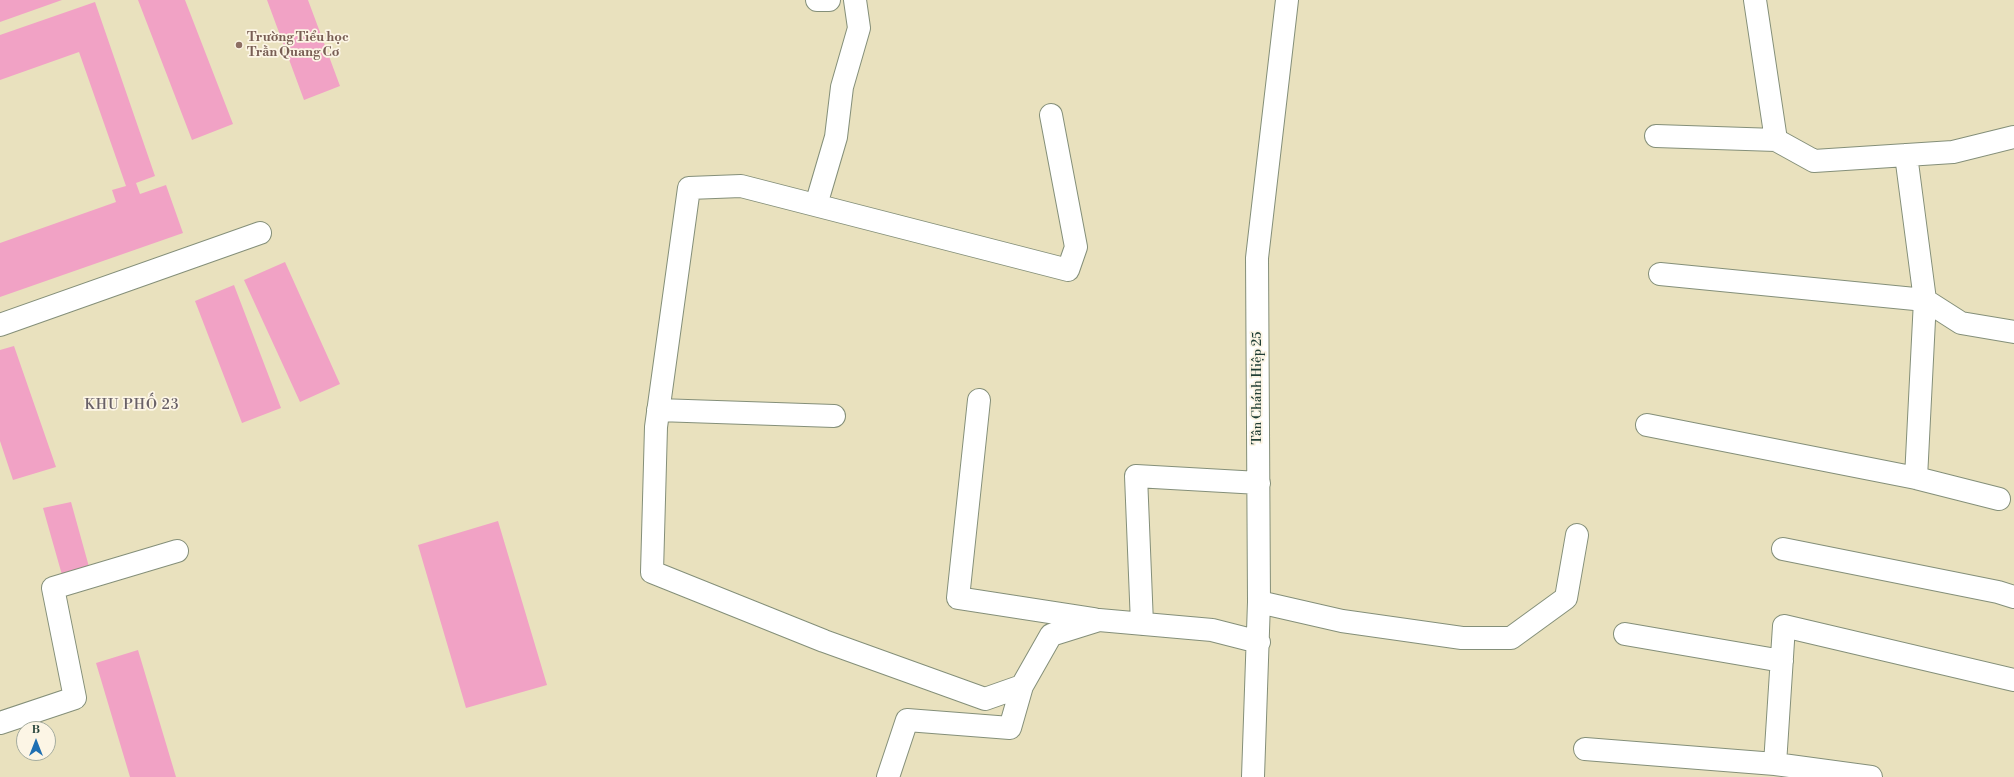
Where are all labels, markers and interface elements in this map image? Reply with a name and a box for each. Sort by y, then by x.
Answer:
place label: Trường Tiểu học Trần Quang Cơ [247,30,349,61]
marker: Trường Tiểu học Trần Quang Cơ [234,40,244,50]
street label: Tân Chánh Hiệp 25 [1250,332,1266,444]
district label: KHU PHỐ 23 [85,398,179,414]
north arrow [16,721,56,761]
text: B [32,723,40,737]

